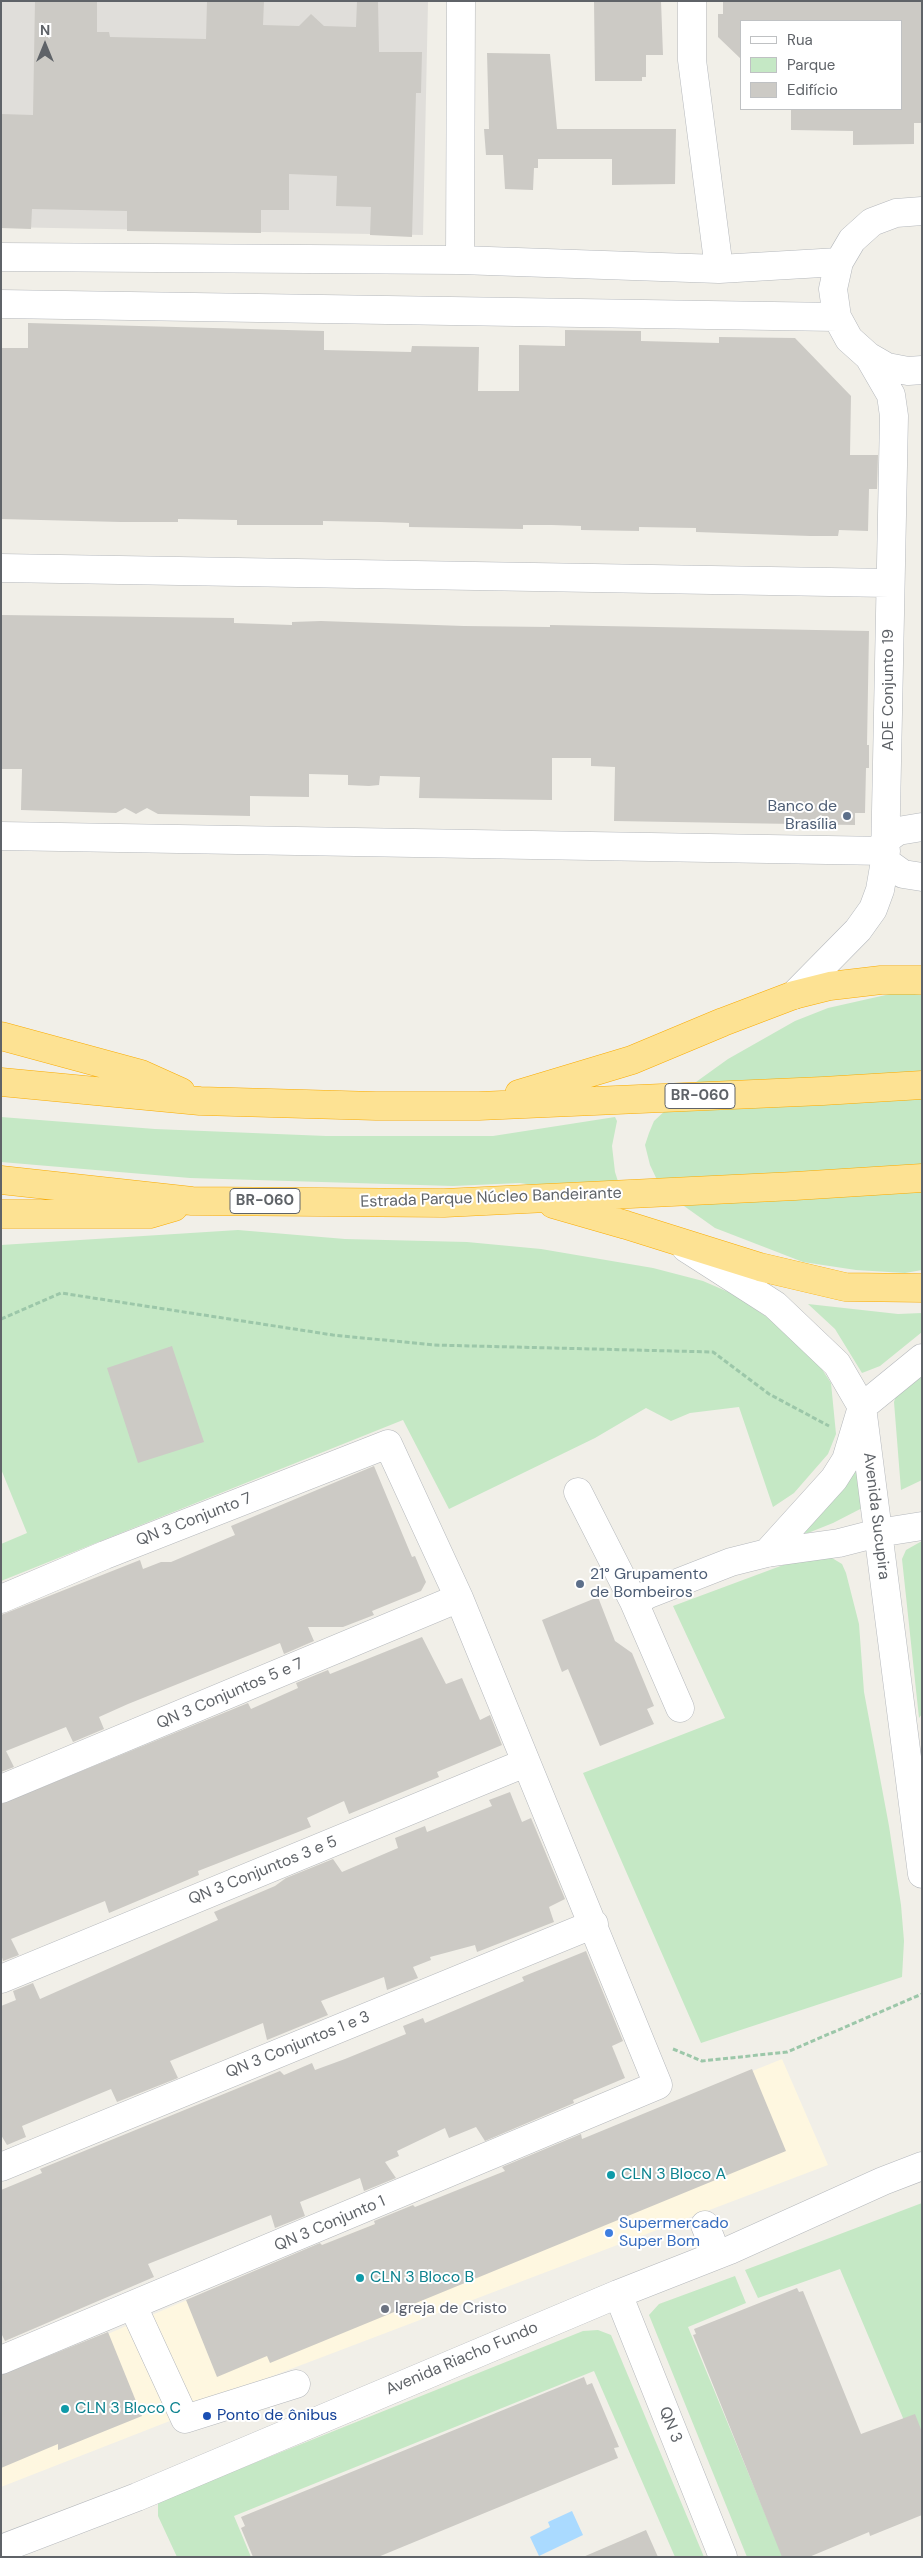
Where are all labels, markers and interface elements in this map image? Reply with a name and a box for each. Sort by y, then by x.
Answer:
north arrow [20,20,70,70]
legend [740,20,903,110]
text: N [40,21,50,39]
text: Rua [787,30,813,50]
text: Parque [787,55,835,75]
text: Edifício [787,80,838,100]
street label: ADE Conjunto 19 [879,629,899,751]
place label: Banco de Brasília [767,797,837,835]
marker: Banco de Brasília [841,810,853,822]
road number: BR-060 [665,1084,735,1108]
street label: Estrada Parque Núcleo Bandeirante [360,1184,622,1212]
road number: BR-060 [230,1188,300,1214]
street label: Avenida Sucupira [859,1451,893,1581]
street label: QN 3 Conjunto 7 [134,1489,254,1551]
place label: 21° Grupamento de Bombeiros [590,1565,708,1603]
marker: 21° Grupamento de Bombeiros [574,1578,586,1590]
street label: QN 3 Conjuntos 5 e 7 [154,1654,306,1734]
street label: QN 3 Conjuntos 3 e 5 [186,1832,340,1910]
street label: QN 3 Conjuntos 1 e 3 [223,2007,373,2083]
place label: CLN 3 Bloco A [621,2165,726,2185]
marker: CLN 3 Bloco A [605,2169,617,2181]
street label: QN 3 Conjunto 1 [272,2192,388,2256]
place label: Supermercado Super Bom [619,2214,729,2252]
marker: Supermercado Super Bom [603,2227,615,2239]
place label: CLN 3 Bloco B [370,2268,474,2288]
marker: CLN 3 Bloco B [354,2272,366,2284]
place label: Igreja de Cristo [395,2299,507,2319]
marker: Igreja de Cristo [379,2303,391,2315]
street label: Avenida Riacho Fundo [383,2318,541,2400]
place label: CLN 3 Bloco C [75,2399,181,2419]
marker: CLN 3 Bloco C [59,2403,71,2415]
street label: QN 3 [654,2404,686,2446]
place label: Ponto de ônibus [217,2406,337,2426]
marker: Ponto de ônibus [201,2410,213,2422]

